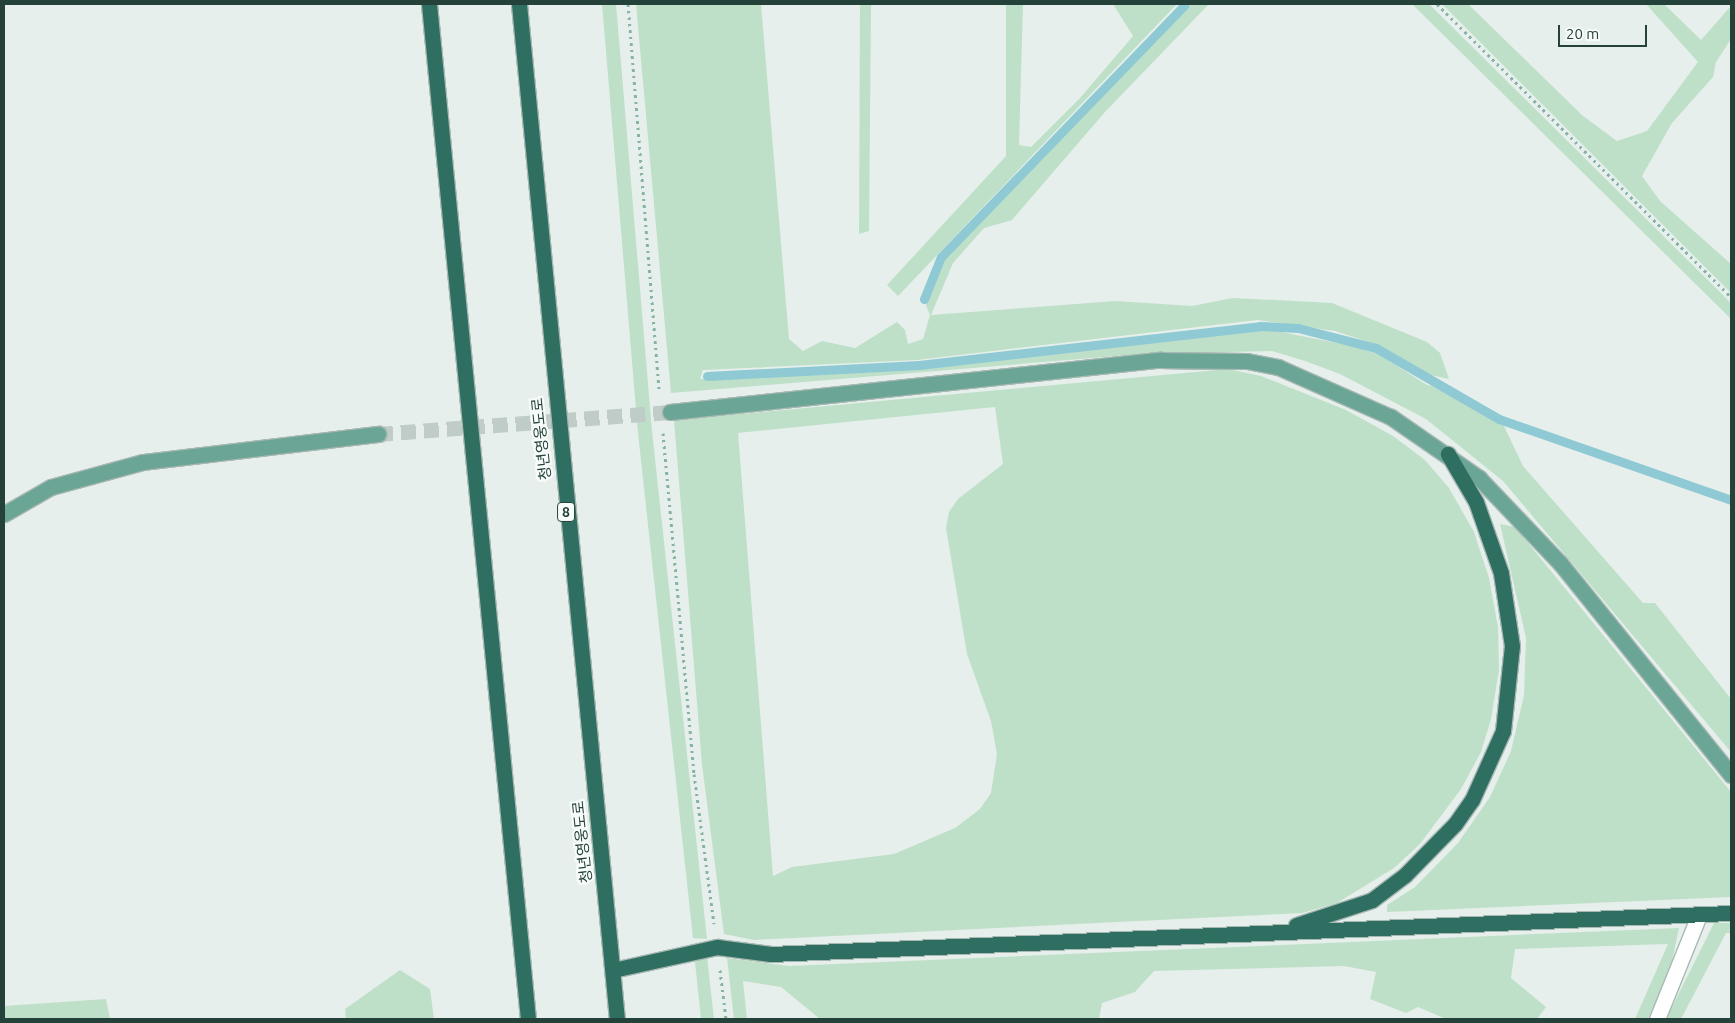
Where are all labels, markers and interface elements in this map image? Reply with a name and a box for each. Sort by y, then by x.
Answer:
scale bar [1560,15,1649,47]
text: 20 m [1566,25,1599,42]
street label: 청년영웅도로 [528,397,554,481]
road number: 8 [556,501,576,524]
street label: 청년영웅도로 [569,800,595,884]

